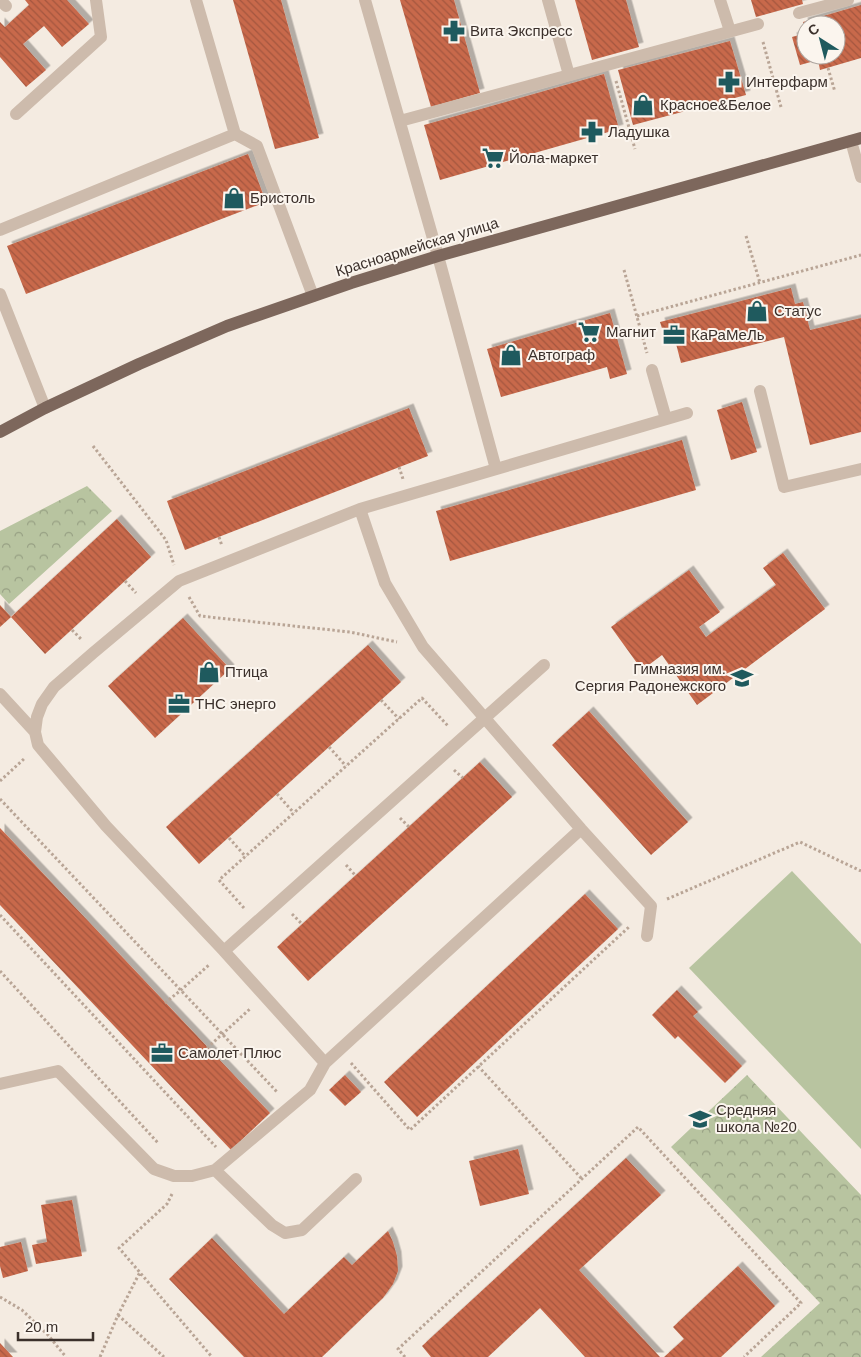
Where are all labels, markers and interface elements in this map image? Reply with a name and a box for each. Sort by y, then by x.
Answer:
north arrow [796,15,846,65]
pharmacy icon: Вита Экспресс [441,18,467,44]
text: С [805,20,822,39]
place label: Вита Экспресс [470,22,573,39]
pharmacy icon: Интерфарм [716,69,742,95]
place label: Интерфарм [746,73,828,90]
shop icon: Красное&Белое [630,92,656,118]
place label: Красное&Белое [660,96,771,113]
pharmacy icon: Ладушка [579,119,605,145]
place label: Ладушка [608,123,670,140]
supermarket icon: Йола-маркет [480,145,506,171]
place label: Йола-маркет [509,149,598,166]
shop icon: Бристоль [221,185,247,211]
place label: Бристоль [250,189,316,206]
street label: Красноармейская улица [333,213,501,279]
shop icon: Статус [744,298,770,324]
place label: Статус [774,302,822,319]
supermarket icon: Магнит [576,319,602,345]
office icon: КаРаМеЛь [661,322,687,348]
place label: Магнит [606,323,656,340]
place label: КаРаМеЛь [691,326,765,343]
shop icon: Автограф [498,342,524,368]
place label: Автограф [528,346,595,363]
shop icon: Птица [196,659,222,685]
place label: Гимназия им. Сергия Радонежского [575,660,726,694]
place label: Птица [225,663,269,680]
school or university icon: Гимназия им. Сергия Радонежского [729,665,755,691]
office icon: ТНС энерго [166,691,192,717]
place label: ТНС энерго [195,695,276,712]
office icon: Самолет Плюс [149,1040,175,1066]
place label: Самолет Плюс [178,1044,282,1061]
place label: Средняя школа №20 [716,1101,797,1135]
school or university icon: Средняя школа №20 [687,1106,713,1132]
scale bar [18,1310,92,1342]
text: 20 m [25,1318,58,1335]

